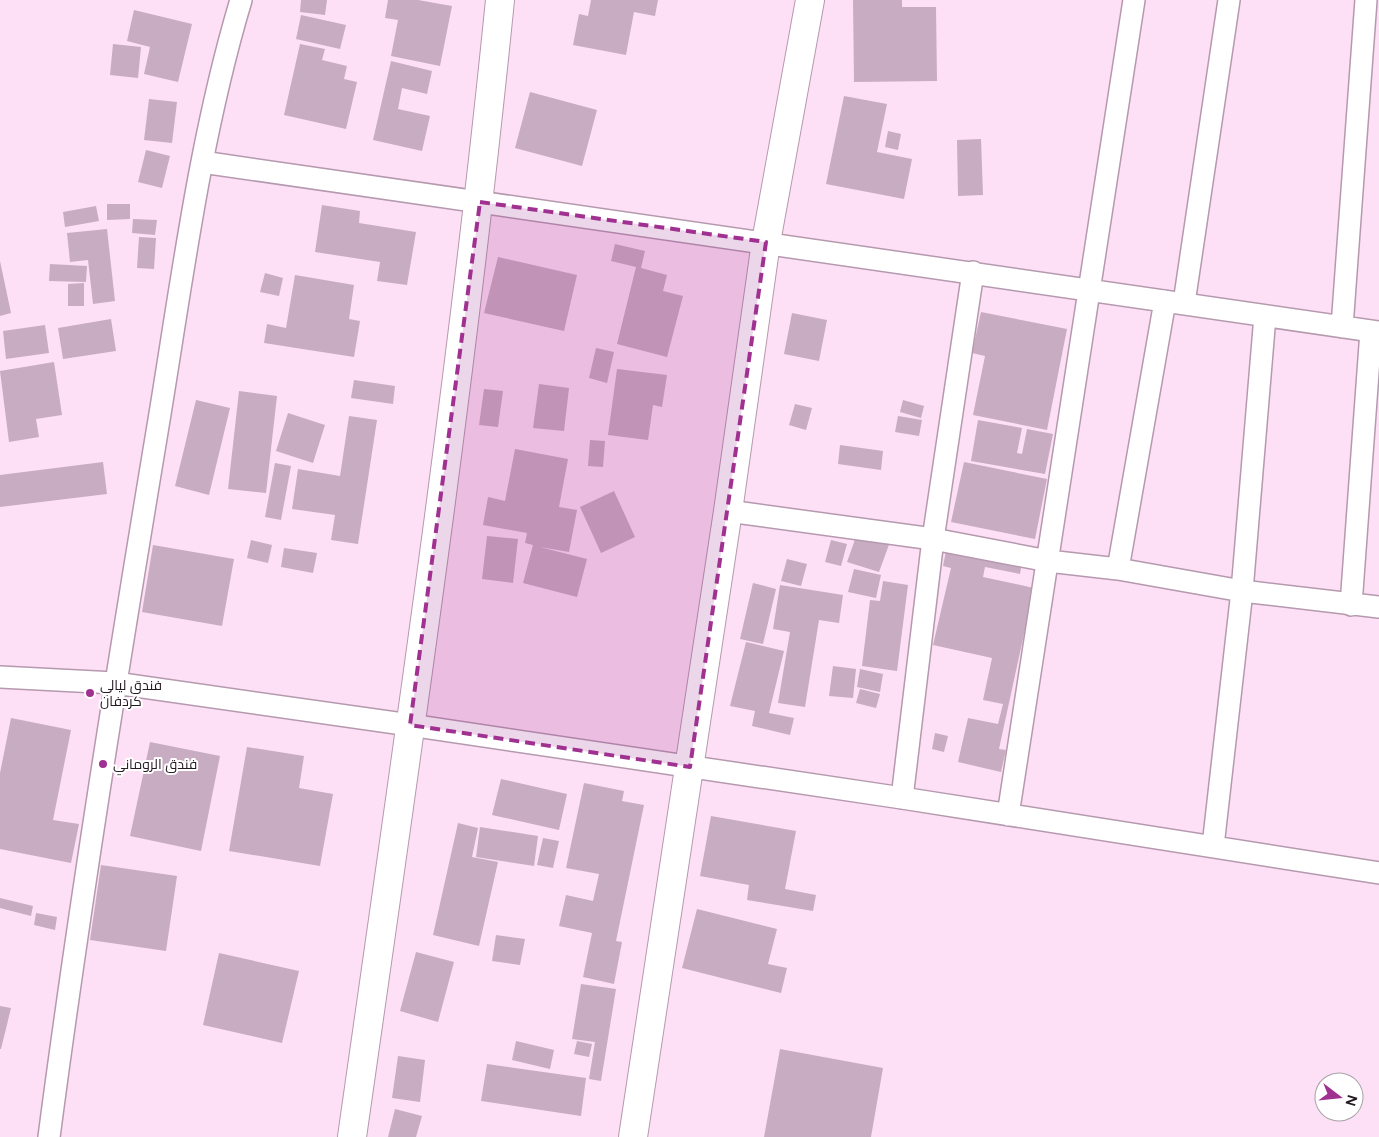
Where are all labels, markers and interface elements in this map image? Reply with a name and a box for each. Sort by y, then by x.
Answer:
place label: فندق ليالي كردفان [100,677,162,710]
marker: فندق ليالي كردفان [84,687,96,699]
place label: فندق الروماني [113,756,197,776]
marker: فندق الروماني [97,758,109,770]
north arrow [1314,1072,1364,1122]
text: N [1341,1093,1361,1108]

